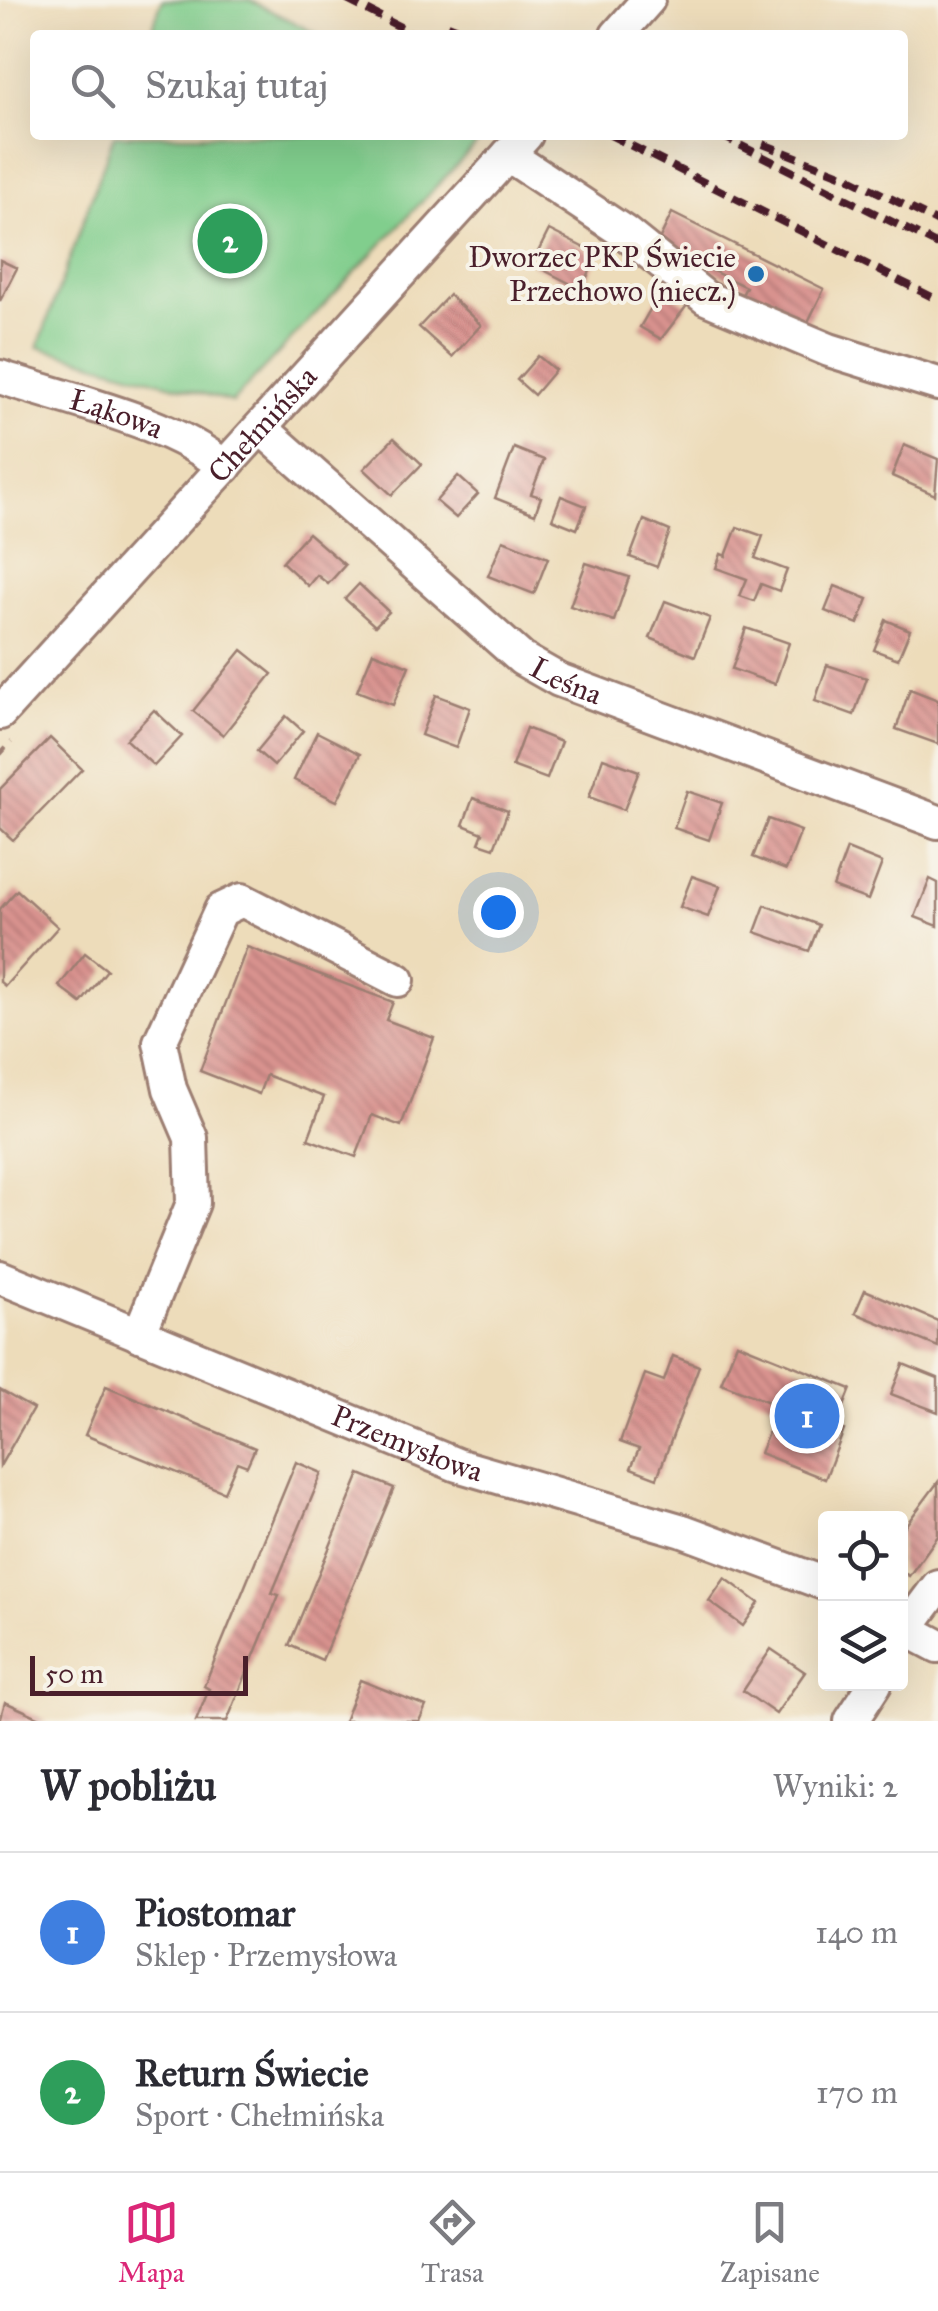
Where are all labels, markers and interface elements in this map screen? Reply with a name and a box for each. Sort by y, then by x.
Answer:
search box [30,30,908,140]
icon: search [65,58,120,113]
text: Szukaj tutaj [145,62,328,108]
pin: 2 [198,204,262,278]
place label: Dworzec PKP Świecie Przechowo (niecz.) [468,238,736,310]
marker: Dworzec PKP Świecie Przechowo (niecz.) [745,263,767,285]
street label: Chełmińska [200,359,325,490]
street label: Łąkowa [66,381,169,447]
street label: Leśna [524,649,607,712]
your location [473,887,524,938]
pin: 1 [774,1378,840,1454]
street label: Przemysłowa [326,1397,487,1490]
map controls [818,1511,908,1691]
button: locate [818,1511,908,1601]
button: layers [818,1601,908,1691]
scale bar [30,1651,248,1696]
text: 50 m [45,1656,104,1691]
text: W pobliżu [40,1760,216,1812]
text: Wyniki: 2 [773,1767,898,1806]
text: Piostomar [135,1890,295,1936]
text: 1 [66,1913,79,1952]
text: 140 m [815,1913,898,1952]
text: Sklep · Przemysłowa [135,1936,397,1975]
text: Return Świecie [135,2050,369,2096]
text: 2 [65,2073,80,2112]
text: 170 m [816,2073,898,2112]
text: Sport · Chełmińska [135,2096,384,2135]
tab: Mapa [118,2195,185,2290]
tab: Trasa [421,2195,484,2290]
tab: Zapisane [720,2195,820,2290]

